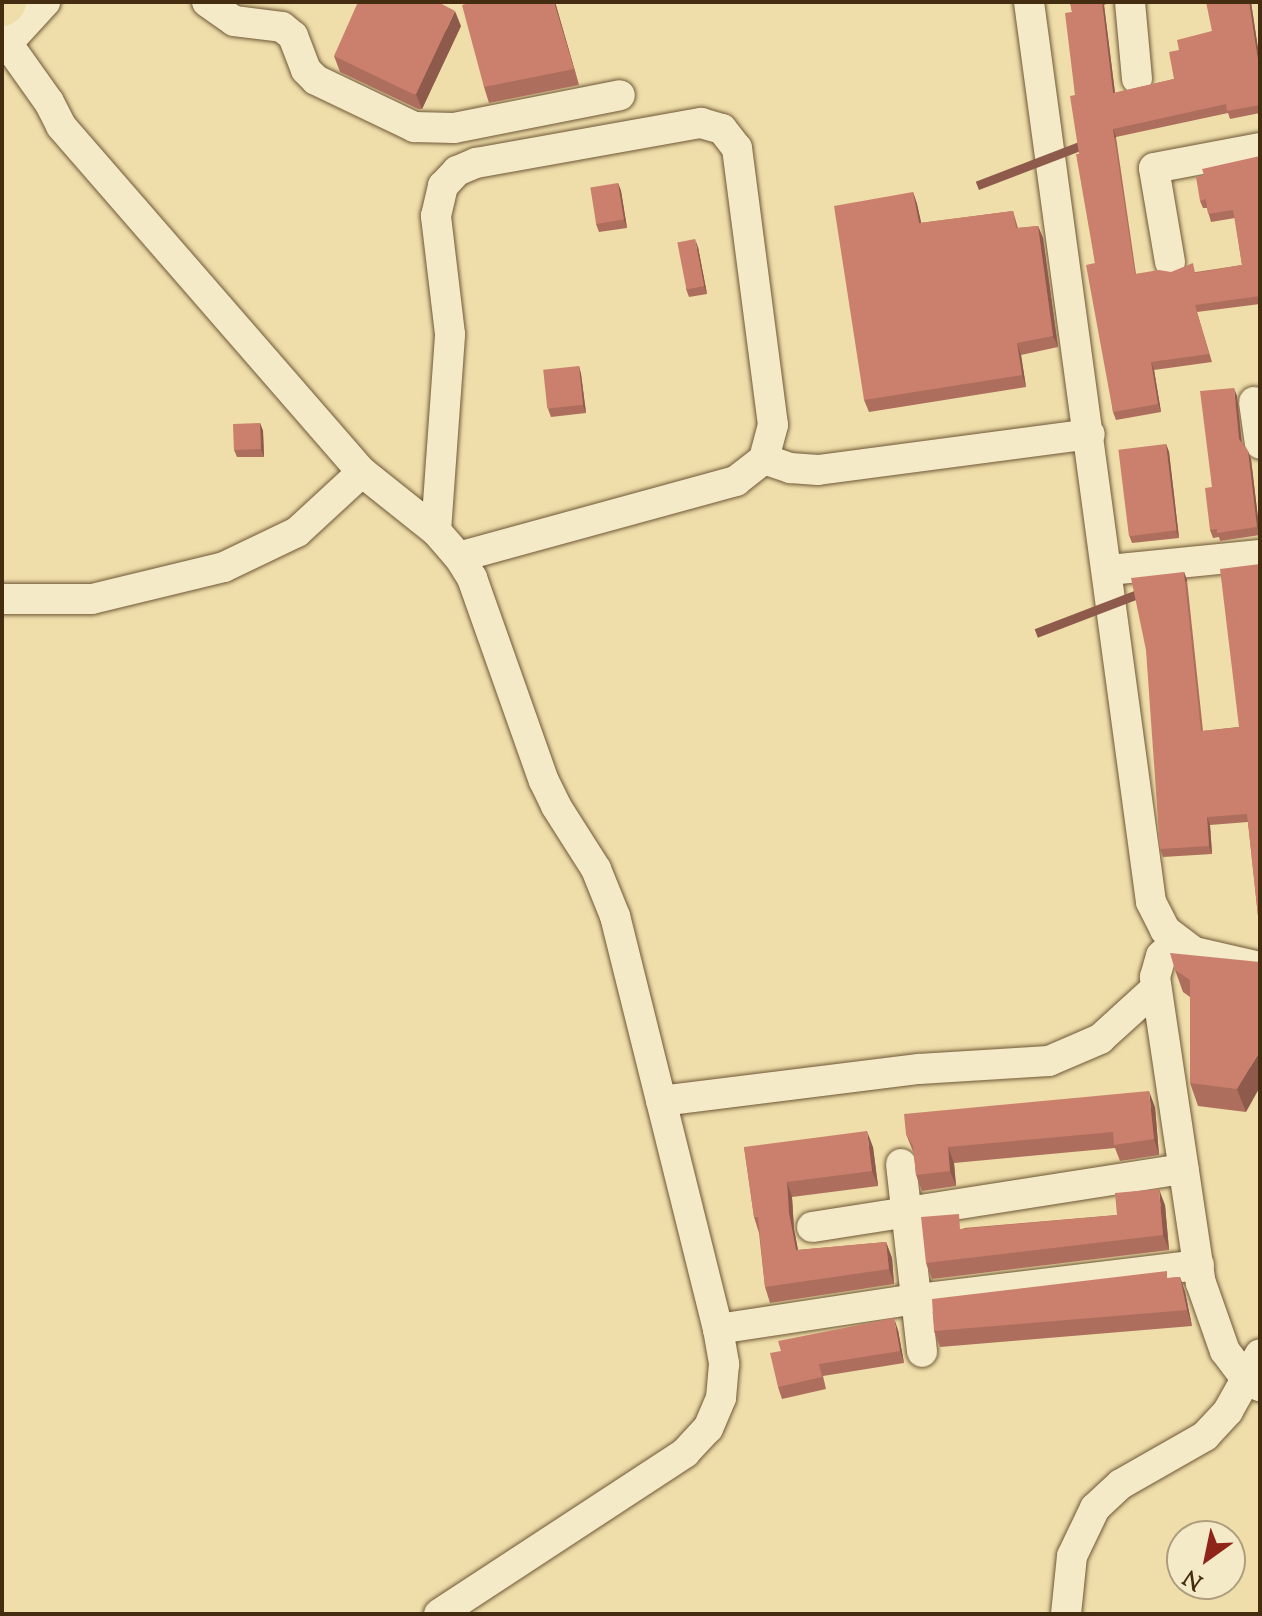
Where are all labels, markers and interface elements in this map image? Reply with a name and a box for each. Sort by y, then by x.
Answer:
north arrow [1166,1520,1246,1600]
text: N [1178,1560,1210,1597]

